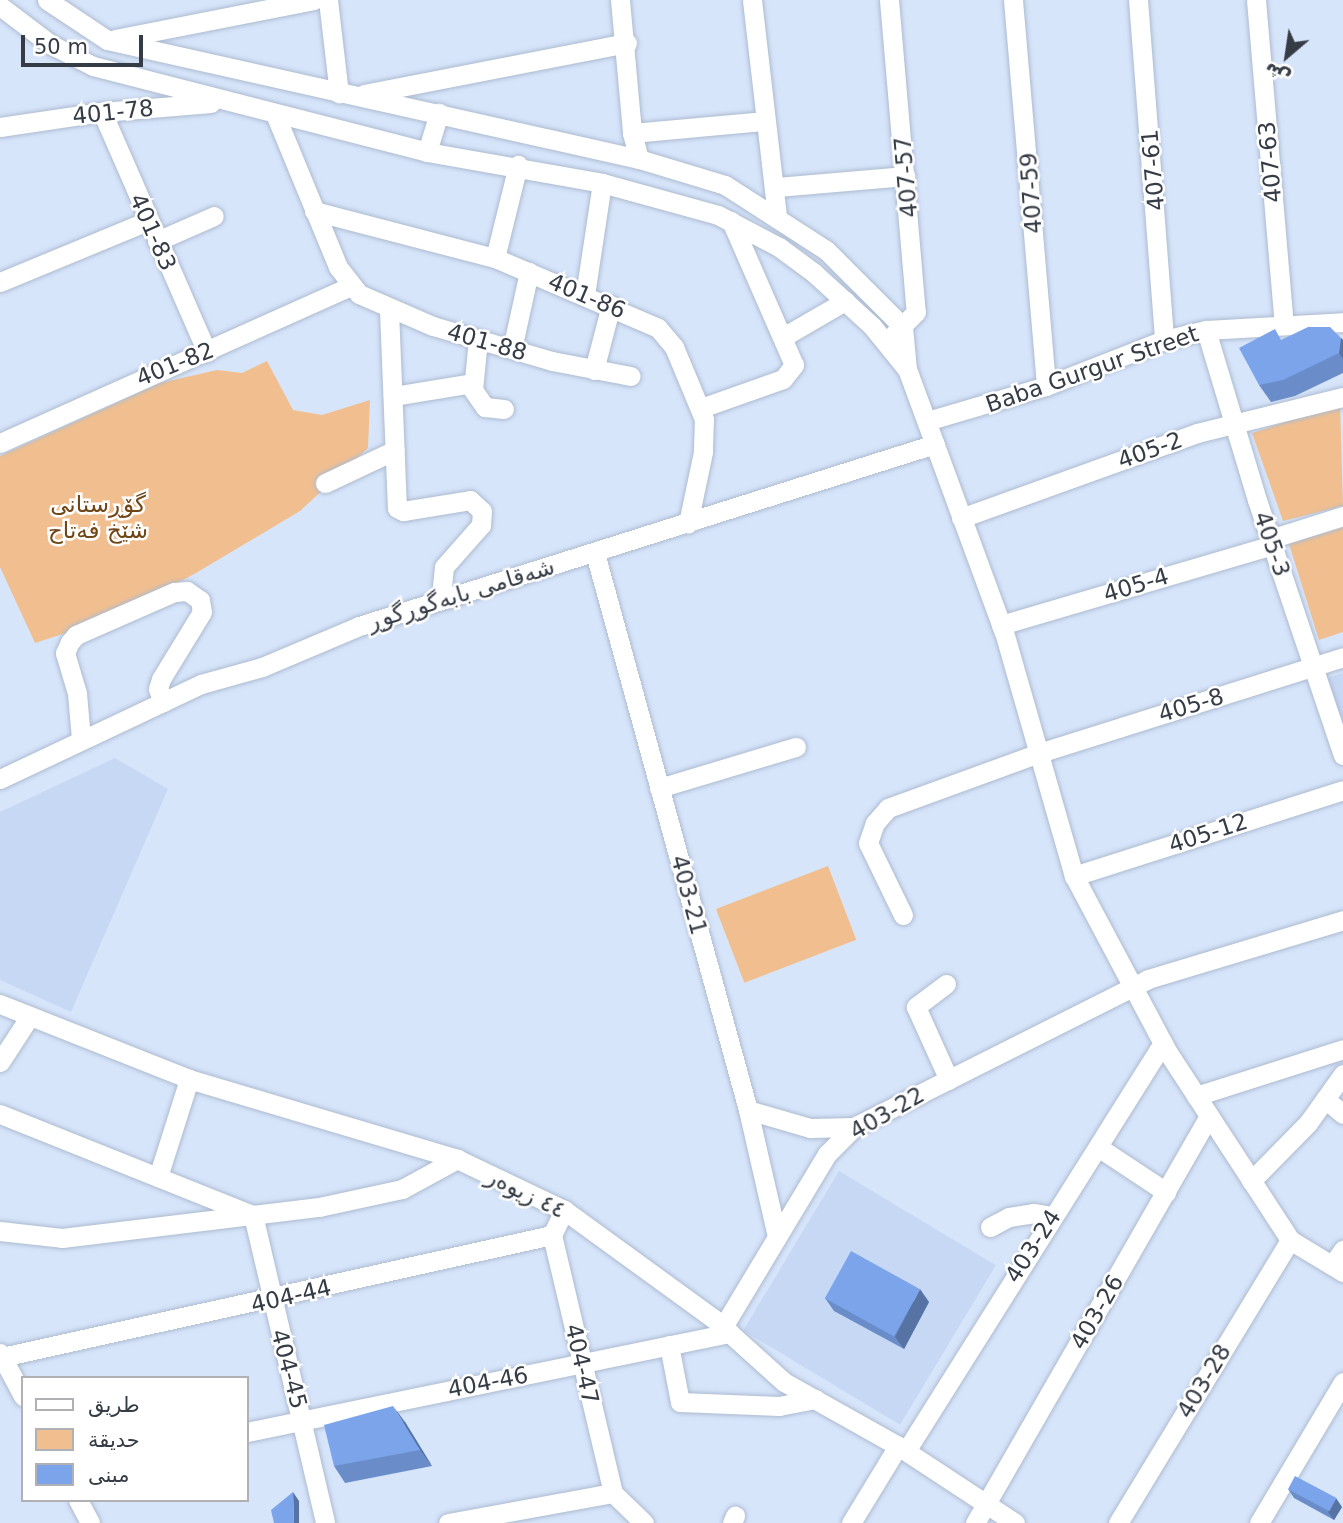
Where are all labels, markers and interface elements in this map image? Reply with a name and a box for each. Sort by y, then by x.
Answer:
scale bar [24,21,147,65]
north arrow [1252,21,1322,91]
text: 50 m [34,35,88,59]
text: ش [1260,58,1294,90]
street label: 401-78 [71,94,155,130]
street label: 407-63 [1253,120,1287,204]
street label: 407-61 [1136,128,1170,212]
street label: 407-57 [889,135,923,219]
street label: 407-59 [1014,151,1048,235]
street label: 401-83 [124,189,182,275]
street label: 401-86 [544,267,630,325]
street label: 401-88 [444,318,530,366]
street label: Baba Gurgur Street [982,320,1202,418]
street label: 401-82 [132,336,218,392]
street label: 405-2 [1114,426,1186,474]
park label: گۆڕستانی شێخ فەتاح [48,490,148,544]
street label: 405-3 [1248,508,1296,580]
street label: شەقامی بابەگوڕگوڕ [364,552,558,636]
street label: 405-4 [1100,562,1172,608]
street label: 405-8 [1155,682,1227,728]
street label: 405-12 [1165,807,1251,859]
street label: 403-21 [665,852,713,938]
street label: 403-22 [845,1081,929,1145]
street label: ٤٤ زیوەر [482,1162,570,1224]
street label: 403-24 [999,1204,1067,1288]
street label: 403-26 [1065,1270,1129,1354]
street label: 404-44 [248,1273,334,1319]
street label: 404-47 [559,1321,605,1407]
street label: 404-45 [265,1326,313,1412]
street label: 403-28 [1171,1339,1237,1423]
street label: 404-46 [445,1361,531,1403]
legend [21,1376,248,1502]
text: طريق [88,1393,140,1417]
text: حديقة [88,1428,140,1452]
text: مبنى [88,1463,129,1487]

